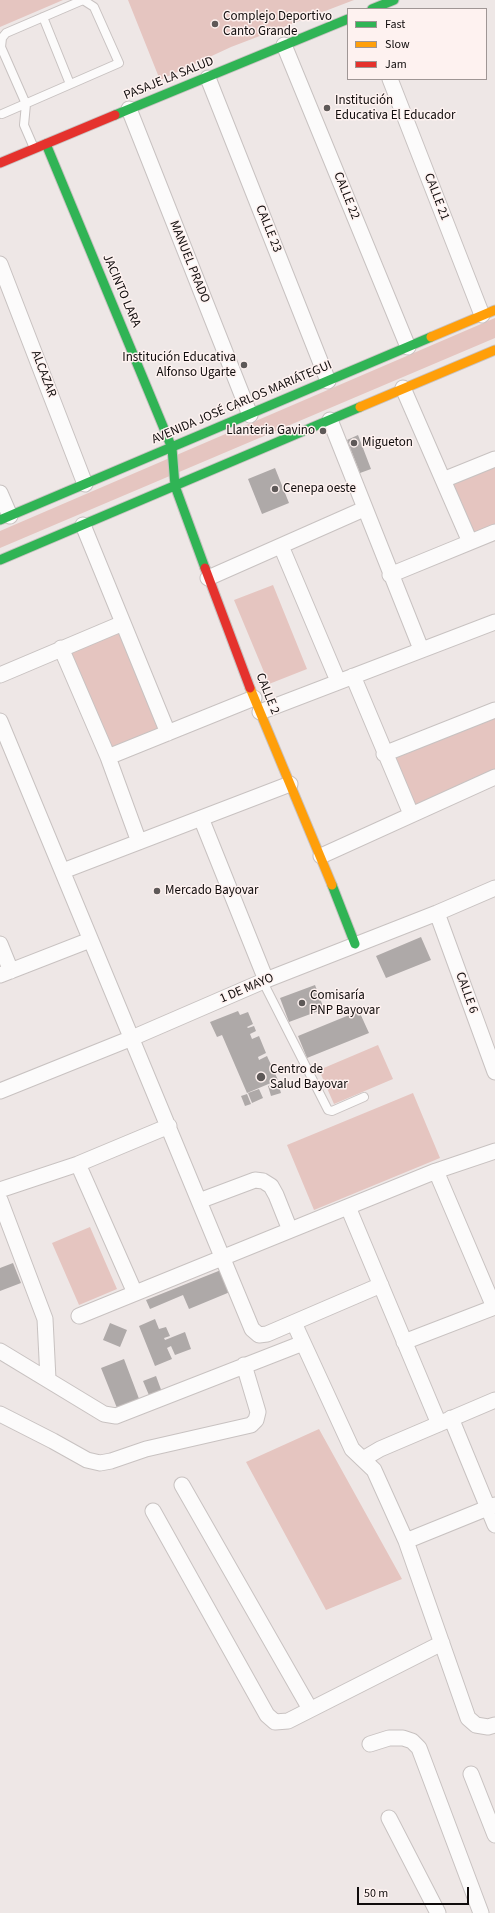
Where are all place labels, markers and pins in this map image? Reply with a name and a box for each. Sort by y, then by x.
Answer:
place label: Complejo Deportivo Canto Grande [223,9,332,40]
marker: Complejo Deportivo Canto Grande [210,19,220,29]
place label: Institución Educativa El Educador [335,93,456,124]
marker: Institución Educativa El Educador [322,103,332,113]
place label: Institución Educativa Alfonso Ugarte [122,350,236,381]
marker: Institución Educativa Alfonso Ugarte [239,360,249,370]
place label: Llanteria Gavino [226,423,315,439]
marker: Llanteria Gavino [318,426,328,436]
place label: Migueton [362,435,413,451]
marker: Migueton [349,438,359,448]
place label: Cenepa oeste [283,481,356,497]
marker: Cenepa oeste [270,484,280,494]
place label: Mercado Bayovar [165,883,259,899]
marker: Mercado Bayovar [152,886,162,896]
place label: Comisaría PNP Bayovar [310,988,380,1019]
marker: Comisaría PNP Bayovar [297,998,307,1008]
place label: Centro de Salud Bayovar [270,1062,348,1093]
marker: Centro de Salud Bayovar [255,1071,267,1083]

